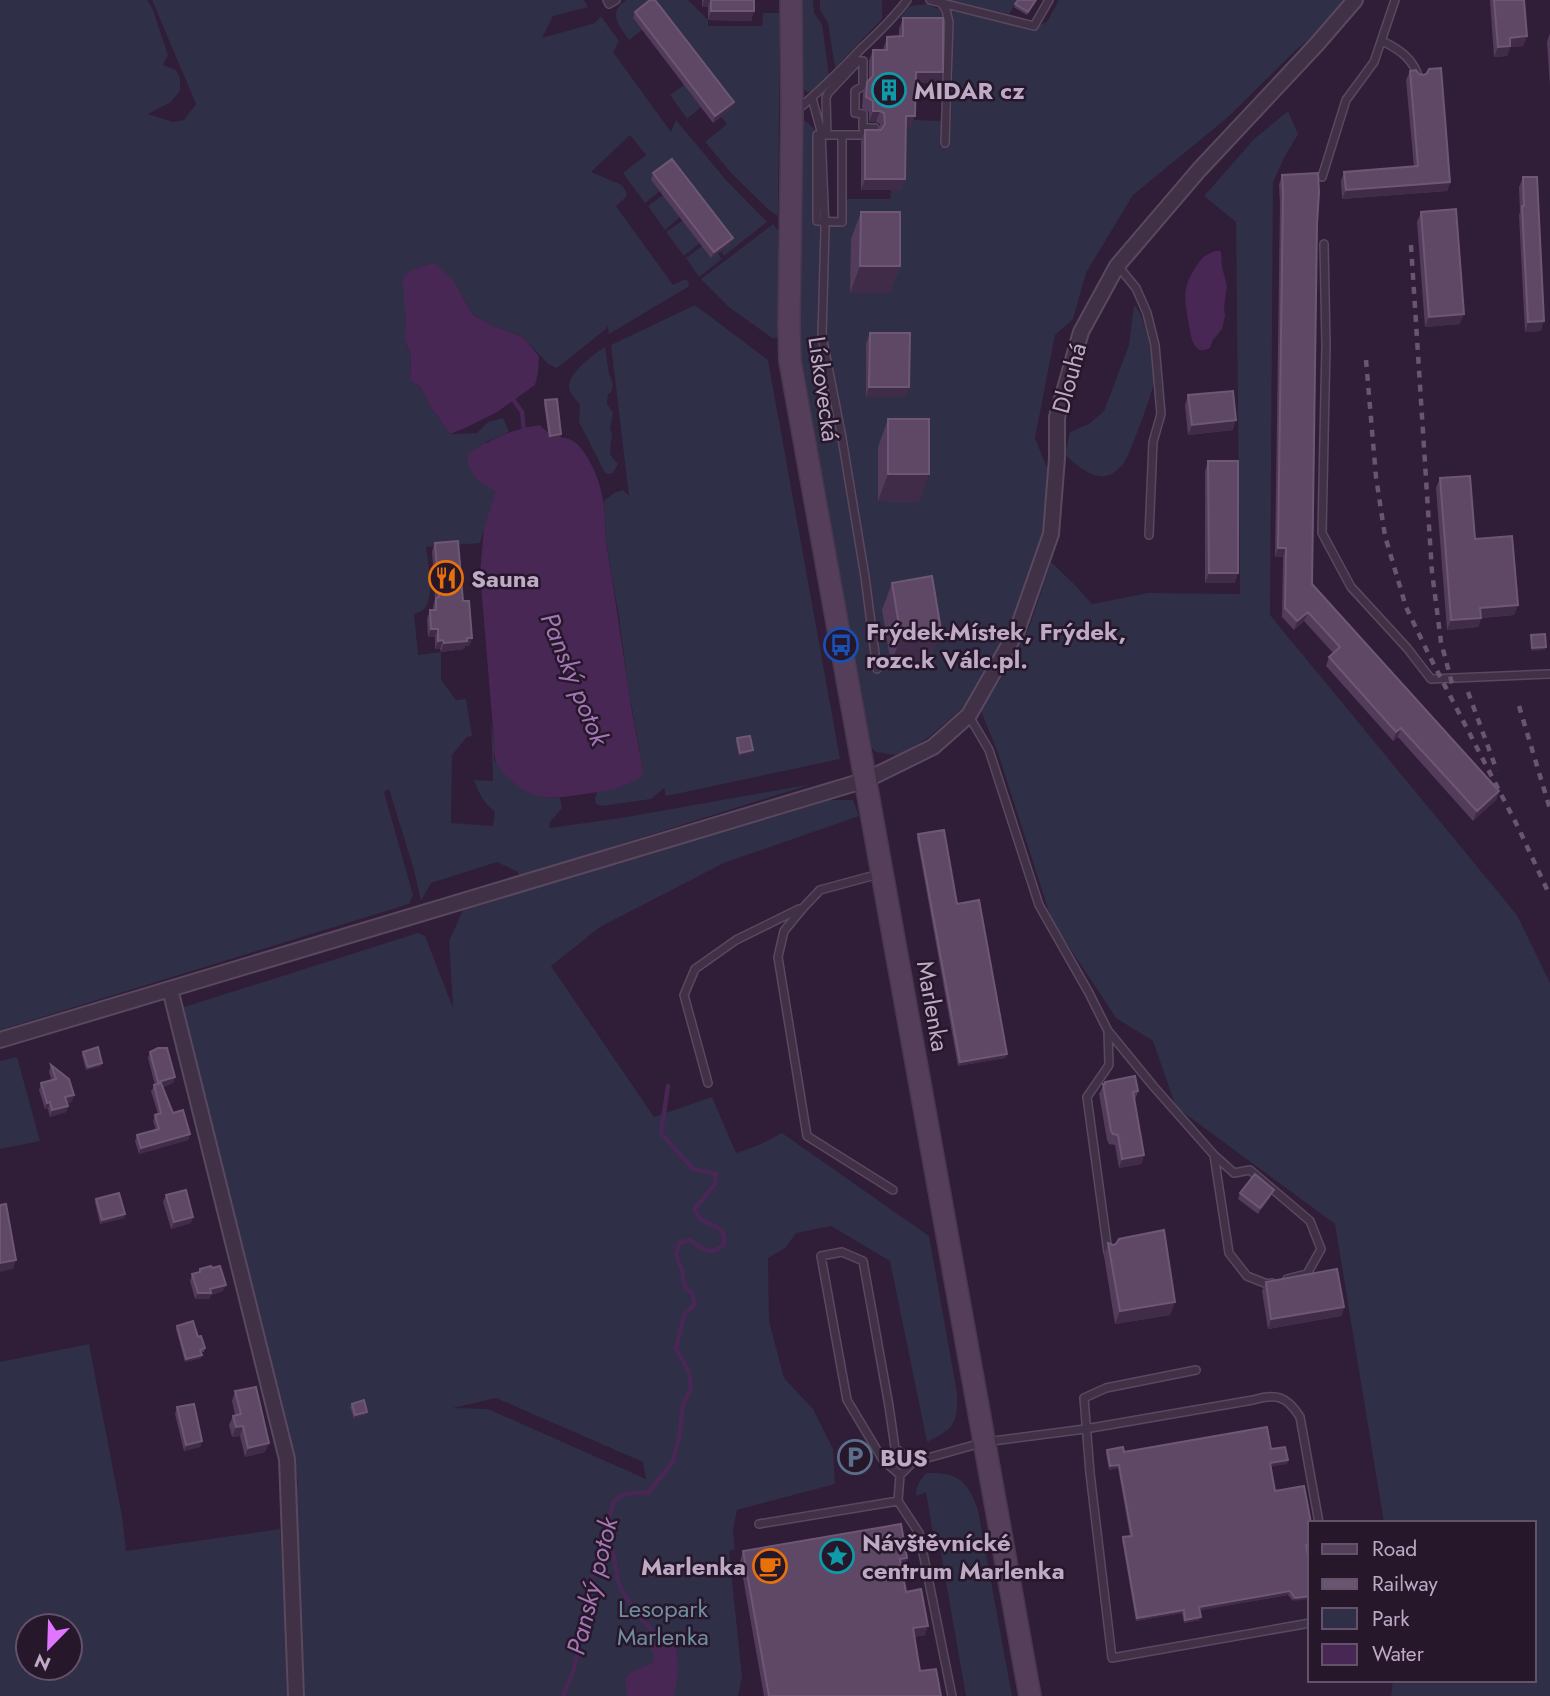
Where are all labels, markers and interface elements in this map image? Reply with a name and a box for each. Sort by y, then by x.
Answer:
building icon: MIDAR cz [870,71,908,109]
place label: MIDAR cz [914,73,1025,108]
street label: Lískovecká [799,334,849,444]
street label: Dlouhá [1043,339,1095,417]
restaurant icon: Sauna [427,559,465,597]
place label: Sauna [471,561,539,596]
water label: Panský potok [531,607,620,753]
place label: Frýdek-Místek, Frýdek, rozc.k Válc.pl. [866,614,1126,677]
bus stop icon: Frýdek-Místek, Frýdek, rozc.k Válc.pl. [822,626,860,664]
street label: Marlenka [908,958,958,1054]
parking icon: BUS [836,1438,874,1476]
place label: BUS [880,1440,928,1475]
water label: Panský potok [557,1511,628,1659]
legend [1308,1521,1536,1682]
place label: Návštěvnícké centrum Marlenka [862,1525,1065,1588]
text: Road [1372,1534,1417,1564]
place icon: Návštěvnícké centrum Marlenka [818,1537,856,1575]
cafe icon: Marlenka [751,1547,789,1585]
place label: Marlenka [641,1549,746,1584]
text: Railway [1372,1569,1438,1599]
park label: Lesopark Marlenka [617,1591,709,1654]
text: Park [1372,1604,1410,1634]
north arrow [14,1612,84,1682]
text: Water [1372,1639,1425,1669]
text: N [30,1647,55,1678]

